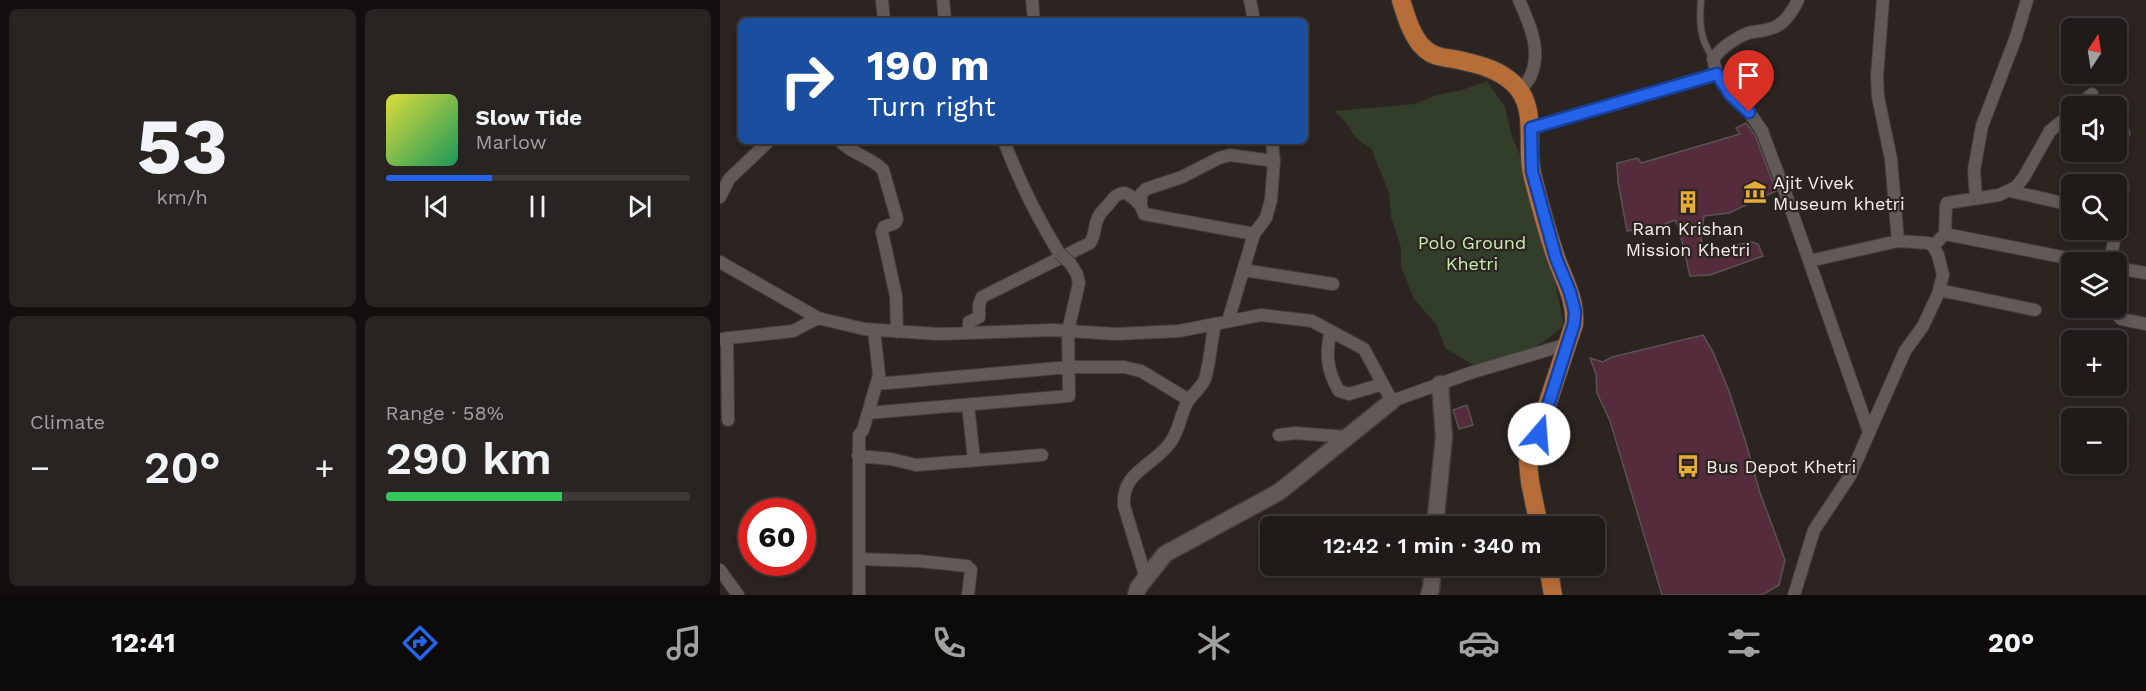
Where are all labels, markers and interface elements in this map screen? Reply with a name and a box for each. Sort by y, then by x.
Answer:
north arrow [2061,18,2127,84]
map controls [2061,18,2127,474]
text: 190 m [867,41,990,90]
icon: right [768,42,846,120]
pin [1723,50,1774,112]
icon: arrive [1732,59,1765,92]
text: Turn right [867,91,996,123]
button: sound [2061,96,2127,162]
text: 53 [136,100,228,192]
text: Slow Tide [476,105,582,130]
text: Marlow [476,130,546,154]
place label: Ajit Vivek Museum khetri [1773,172,1905,214]
button: search [2061,174,2127,240]
museum icon: Ajit Vivek Museum khetri [1742,179,1768,205]
text: km/h [156,185,208,209]
building icon: Ram Krishan Mission Khetri [1675,189,1701,215]
icon: previous [420,190,453,223]
icon: pause [521,190,554,223]
icon: next [623,190,656,223]
place label: Ram Krishan Mission Khetri [1626,218,1750,260]
park label: Polo Ground Khetri [1418,232,1526,274]
button: layers [2061,252,2127,318]
button: + [2061,330,2127,396]
text: Range · 58% [386,401,504,425]
position arrow [1507,402,1571,466]
button: − [2061,408,2127,474]
text: Climate [30,410,105,434]
text: 290 km [386,432,552,485]
text: 20° [144,441,221,494]
text: − [30,448,50,487]
text: + [315,448,335,487]
bus stop icon: Bus Depot Khetri [1675,453,1701,479]
place label: Bus Depot Khetri [1706,456,1856,477]
speed limit sign: 60 [738,498,816,576]
text: 12:42 · 1 min · 340 m [1323,533,1542,558]
icon: directions [399,622,441,664]
icon: music [663,622,705,664]
icon: phone [928,622,970,664]
icon: climate [1193,622,1235,664]
icon: car [1458,622,1500,664]
icon: filters [1723,622,1765,664]
text: 12:41 [111,627,176,659]
text: 20° [1988,627,2035,659]

